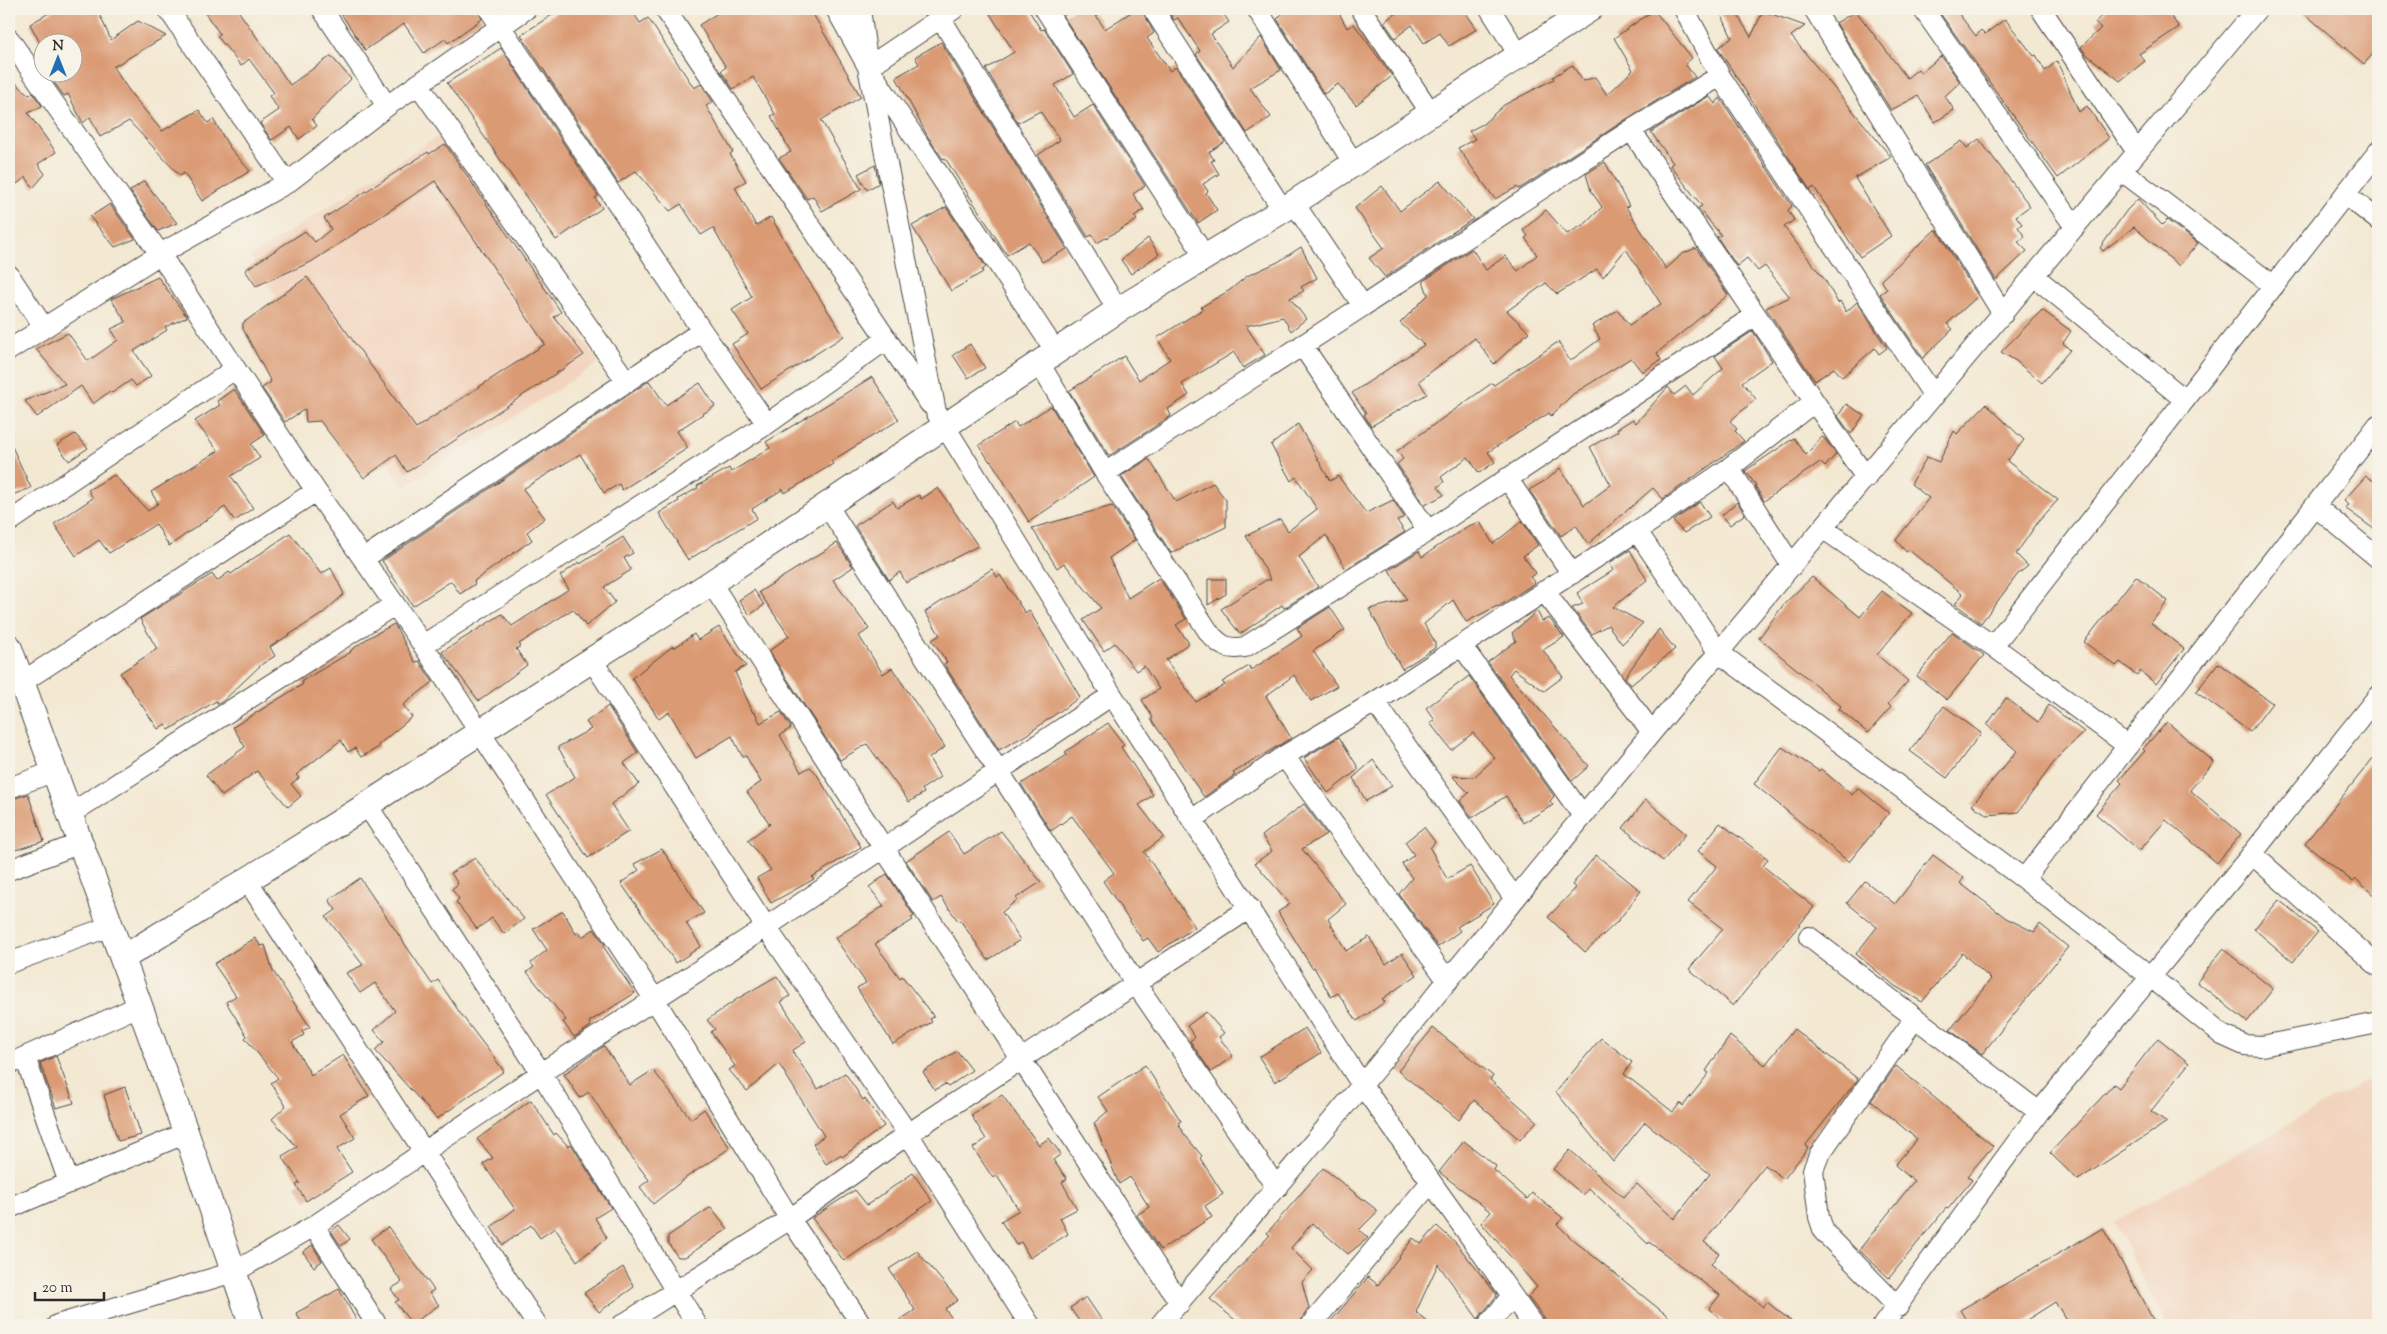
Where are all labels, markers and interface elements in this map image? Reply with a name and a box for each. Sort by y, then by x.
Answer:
north arrow [32,32,82,82]
text: N [52,37,64,57]
scale bar [35,1269,104,1301]
text: 20 m [42,1278,73,1299]

